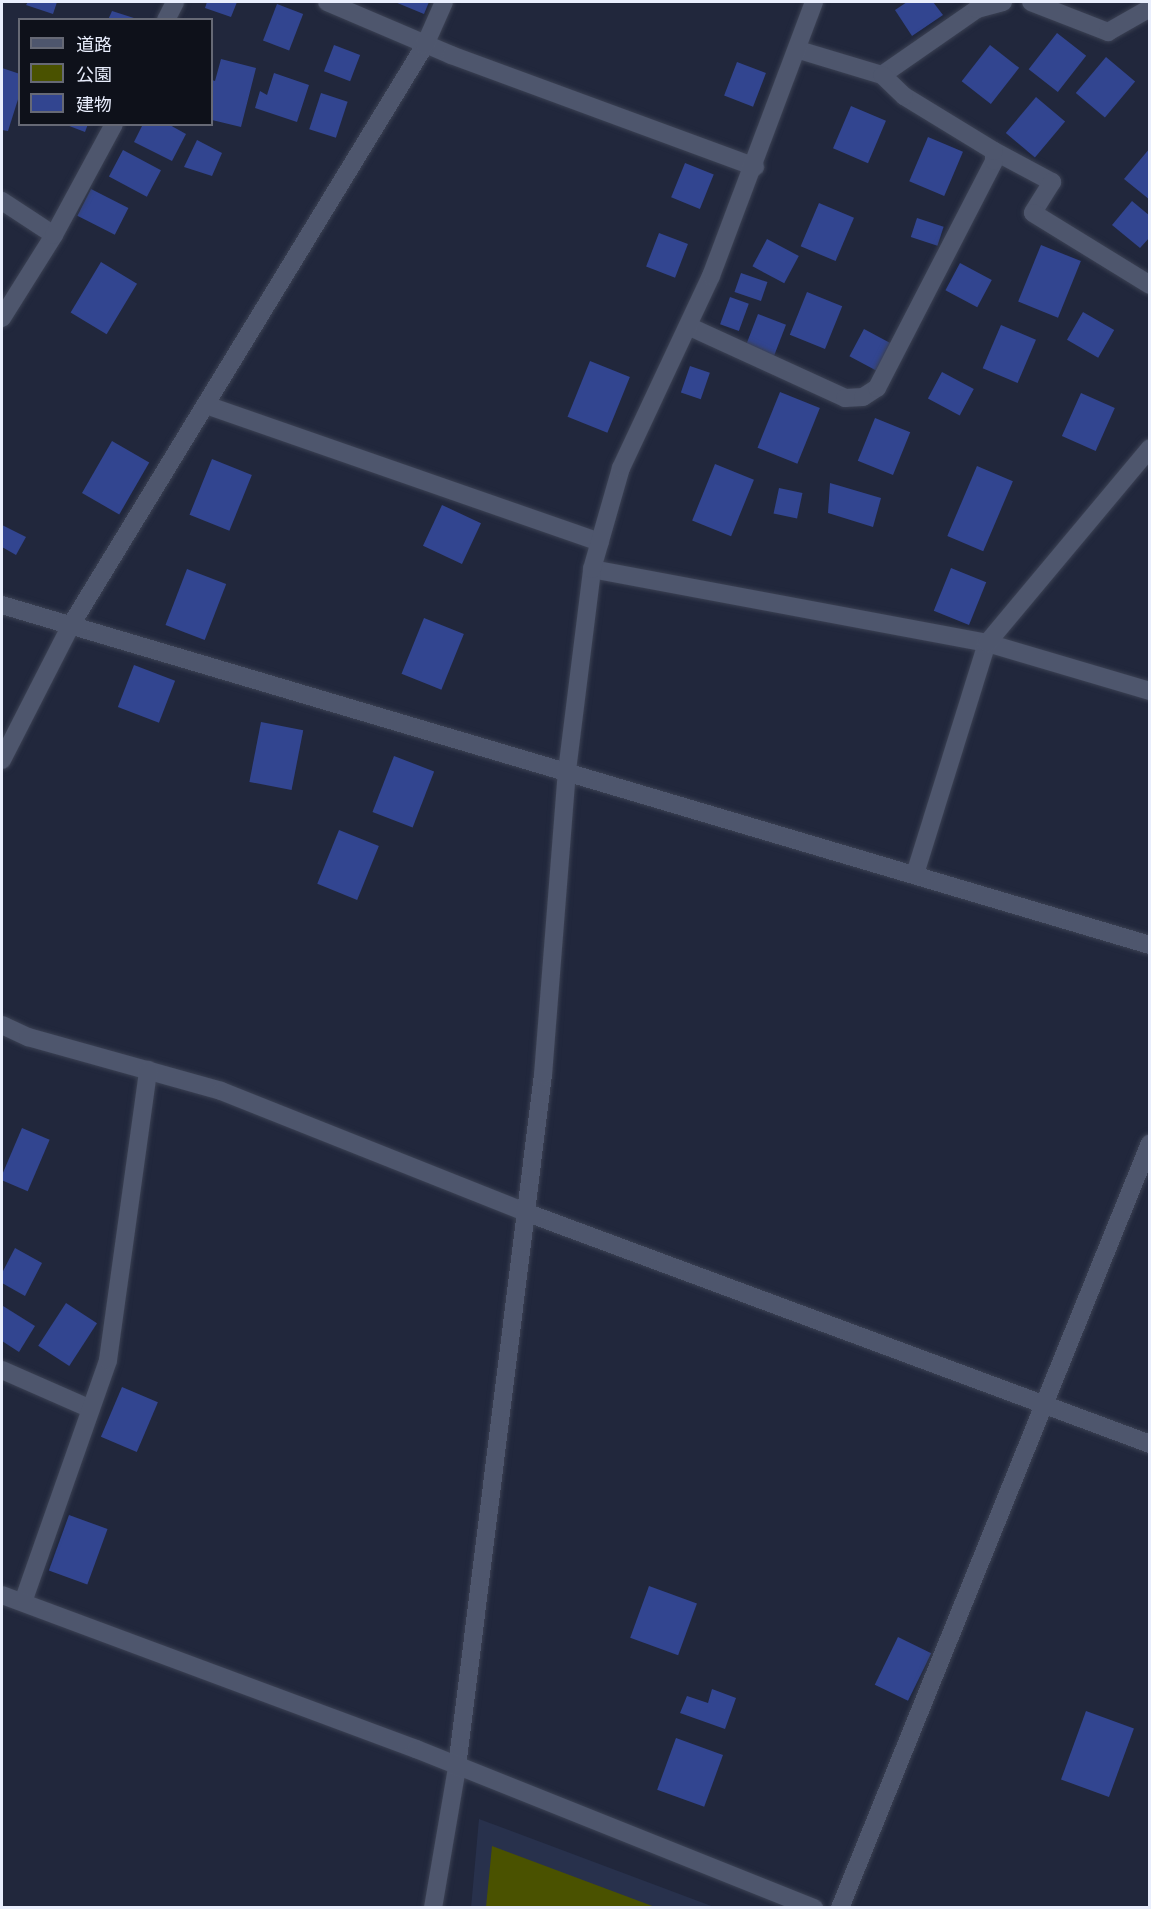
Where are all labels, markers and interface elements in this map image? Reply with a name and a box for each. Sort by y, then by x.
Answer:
legend [18,18,213,126]
text: 道路 [76,33,112,56]
text: 公園 [76,63,112,86]
text: 建物 [76,93,112,116]

